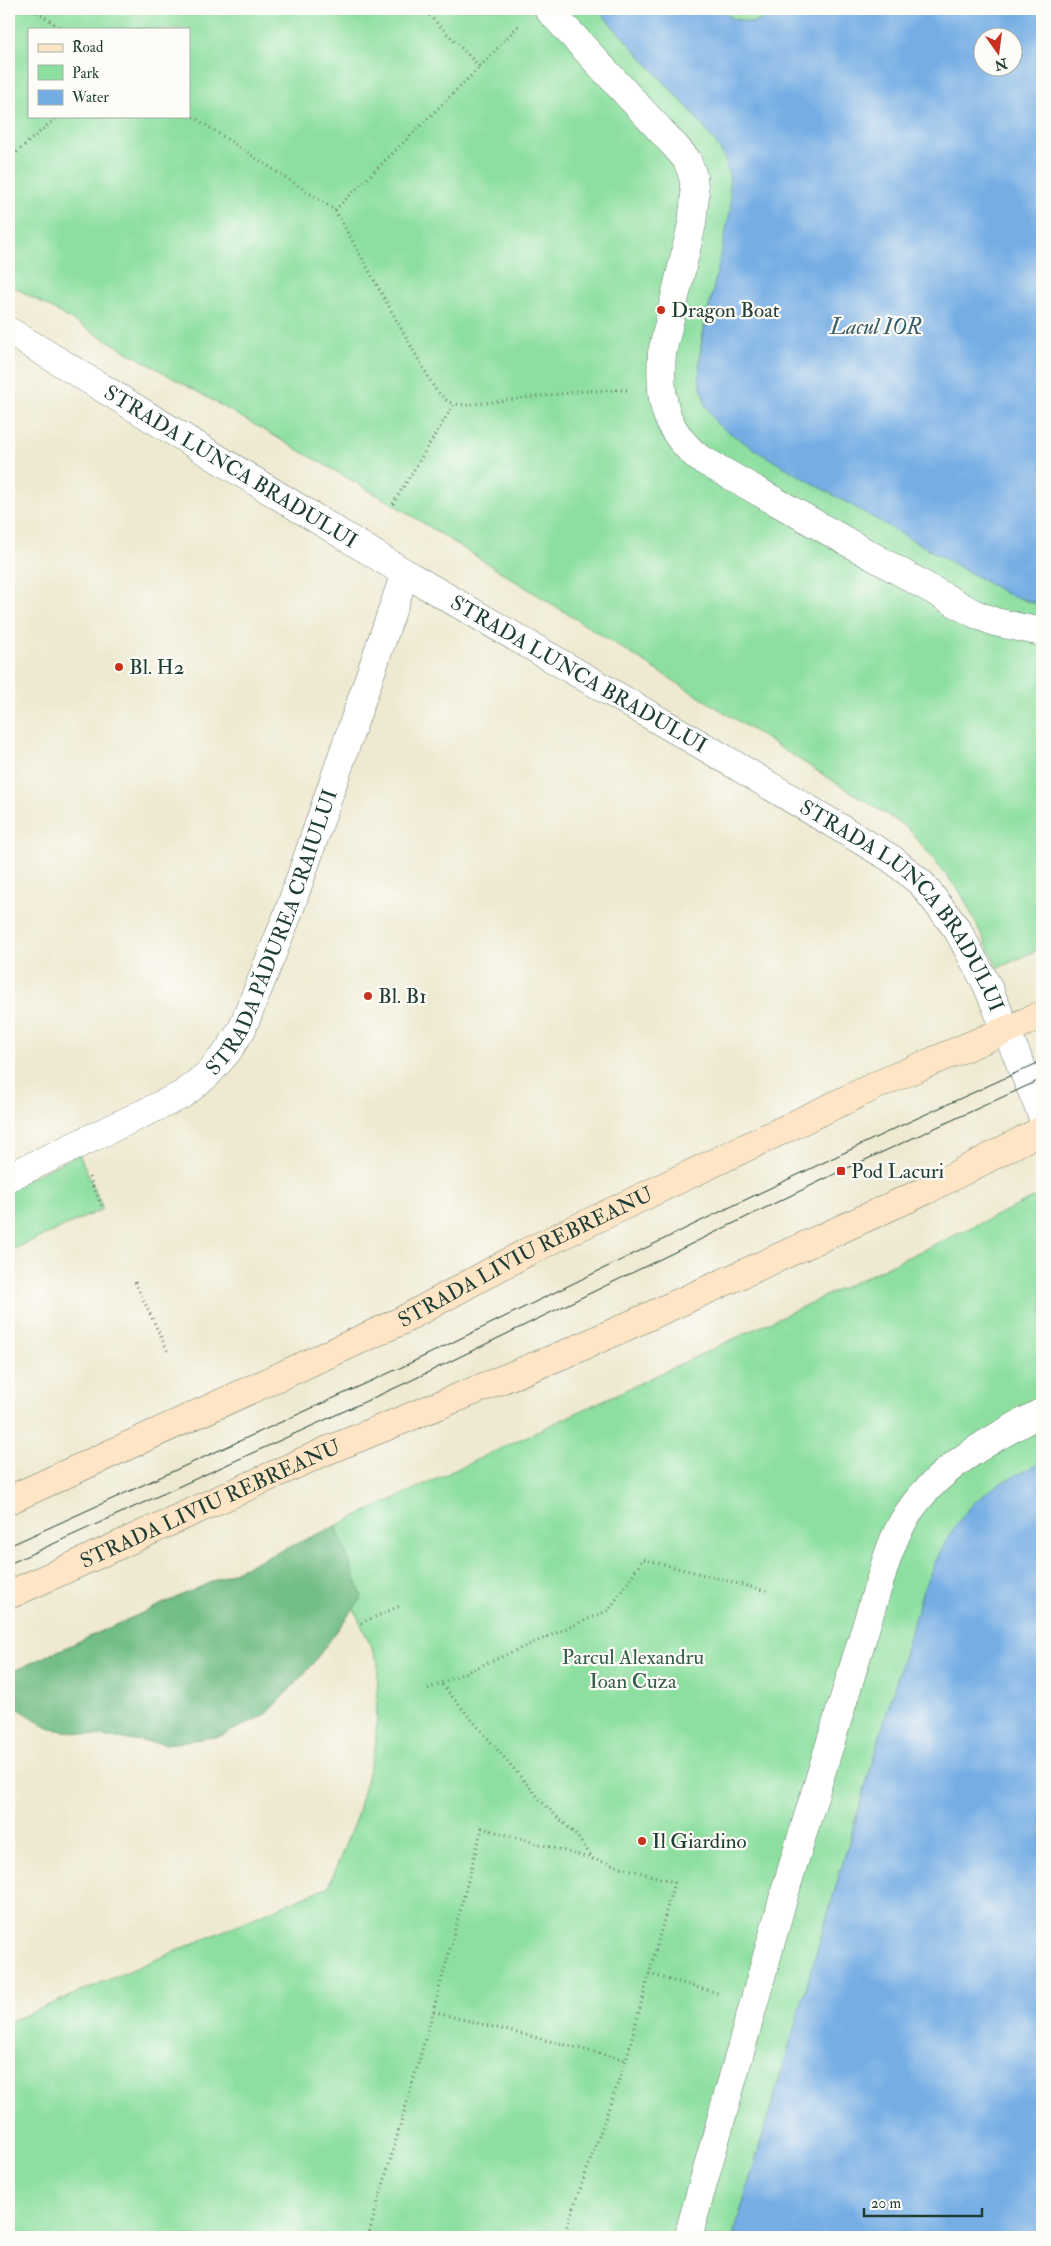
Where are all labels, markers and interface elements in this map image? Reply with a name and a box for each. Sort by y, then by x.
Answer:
legend [28,28,190,118]
north arrow [974,28,1024,78]
text: Road [72,38,104,57]
text: N [992,54,1010,74]
text: Park [72,64,99,83]
text: Water [71,88,109,107]
place label: Dragon Boat [671,297,780,324]
marker: Dragon Boat [655,304,667,316]
water label: Lacul IOR [829,313,922,341]
street label: STRADA LUNCA BRADULUI [99,379,362,555]
street label: STRADA LUNCA BRADULUI [445,589,712,759]
place label: Bl. H2 [129,654,184,681]
marker: Bl. H2 [113,661,125,673]
street label: STRADA PĂDUREA CRAIULUI [200,786,344,1081]
street label: STRADA LUNCA BRADULUI [795,794,1010,1016]
place label: Bl. B1 [378,983,427,1010]
marker: Bl. B1 [362,990,374,1002]
place label: Pod Lacuri [851,1158,945,1185]
marker: Pod Lacuri [835,1165,847,1177]
street label: STRADA LIVIU REBREANU [393,1181,658,1334]
street label: STRADA LIVIU REBREANU [76,1433,345,1575]
park label: Parcul Alexandru Ioan Cuza [562,1644,704,1695]
place label: Il Giardino [652,1828,747,1855]
marker: Il Giardino [636,1835,648,1847]
scale bar [864,2186,981,2218]
text: 20 m [871,2194,901,2213]

